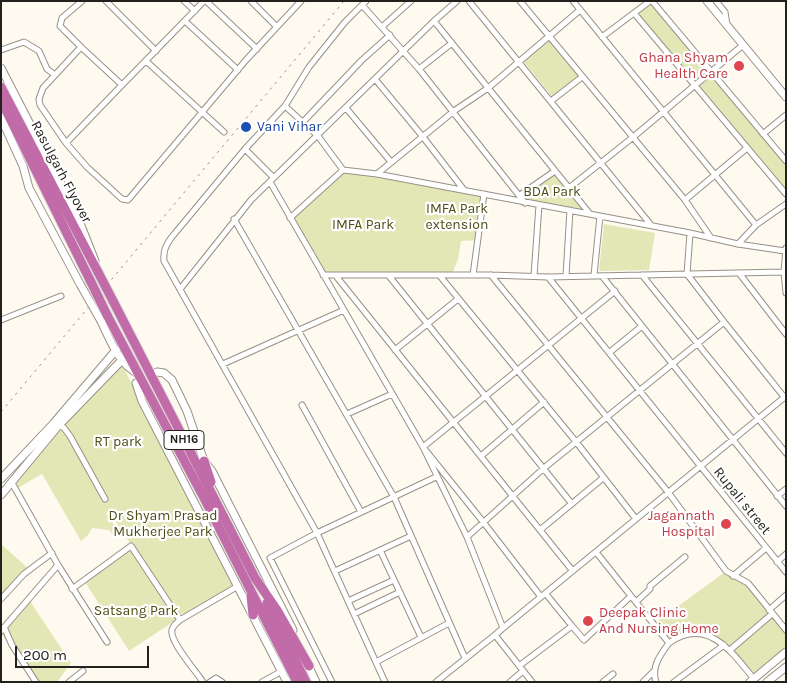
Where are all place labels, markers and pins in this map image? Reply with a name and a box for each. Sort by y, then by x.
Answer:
place label: Ghana Shyam Health Care [639,50,728,82]
marker: Ghana Shyam Health Care [732,59,746,73]
place label: Vani Vihar [257,119,321,135]
marker: Vani Vihar [239,120,253,134]
place label: Jagannath Hospital [648,508,715,540]
marker: Jagannath Hospital [719,517,733,531]
place label: Deepak Clinic And Nursing Home [599,605,719,638]
marker: Deepak Clinic And Nursing Home [581,614,595,628]

